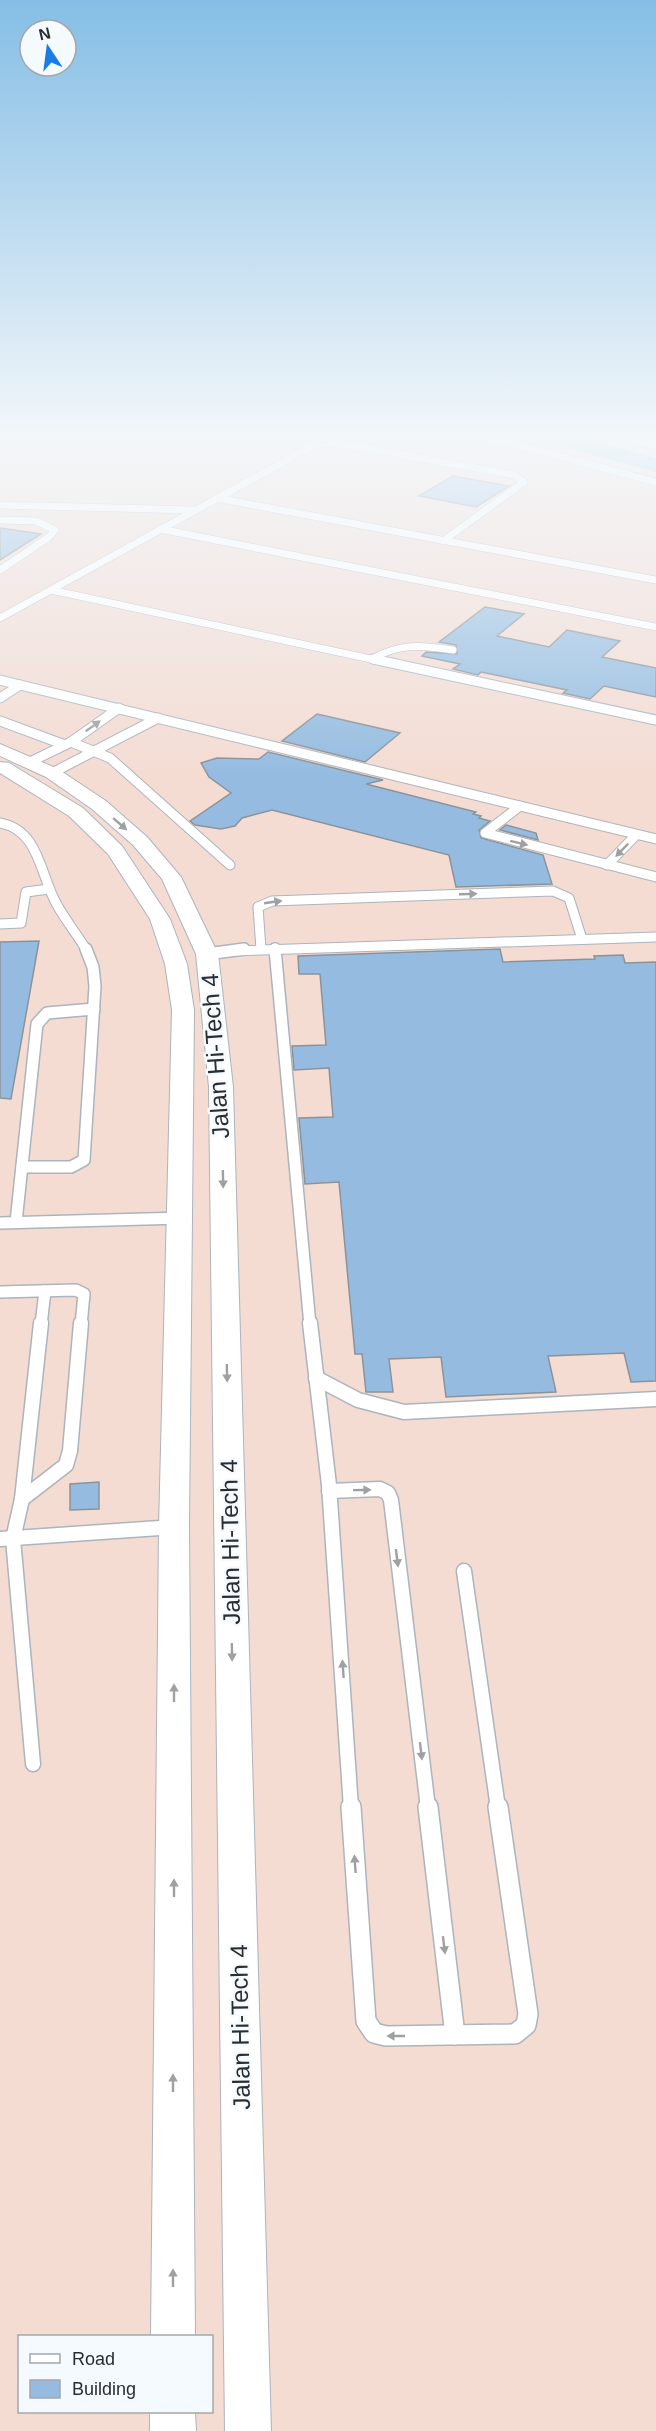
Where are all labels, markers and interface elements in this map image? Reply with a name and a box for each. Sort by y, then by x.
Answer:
north arrow [18,18,78,78]
text: N [37,24,52,43]
one-way arrow [84,720,100,732]
one-way arrow [112,817,128,830]
one-way arrow [510,839,528,848]
one-way arrow [615,842,629,856]
one-way arrow [458,889,477,898]
one-way arrow [264,897,283,906]
street label: Jalan Hi-Tech 4 [196,973,234,1139]
one-way arrow [218,1169,228,1188]
one-way arrow [222,1364,231,1383]
street label: Jalan Hi-Tech 4 [215,1459,245,1625]
one-way arrow [353,1485,372,1495]
one-way arrow [393,1548,402,1567]
one-way arrow [227,1643,237,1662]
one-way arrow [338,1660,347,1679]
one-way arrow [169,1684,179,1703]
one-way arrow [416,1742,425,1761]
one-way arrow [351,1854,360,1873]
one-way arrow [169,1879,179,1898]
one-way arrow [439,1936,448,1955]
street label: Jalan Hi-Tech 4 [225,1944,255,2110]
one-way arrow [387,2031,406,2041]
one-way arrow [168,2074,178,2093]
one-way arrow [168,2269,178,2288]
legend [18,2335,213,2413]
text: Road [72,2349,115,2369]
text: Building [72,2379,136,2399]

